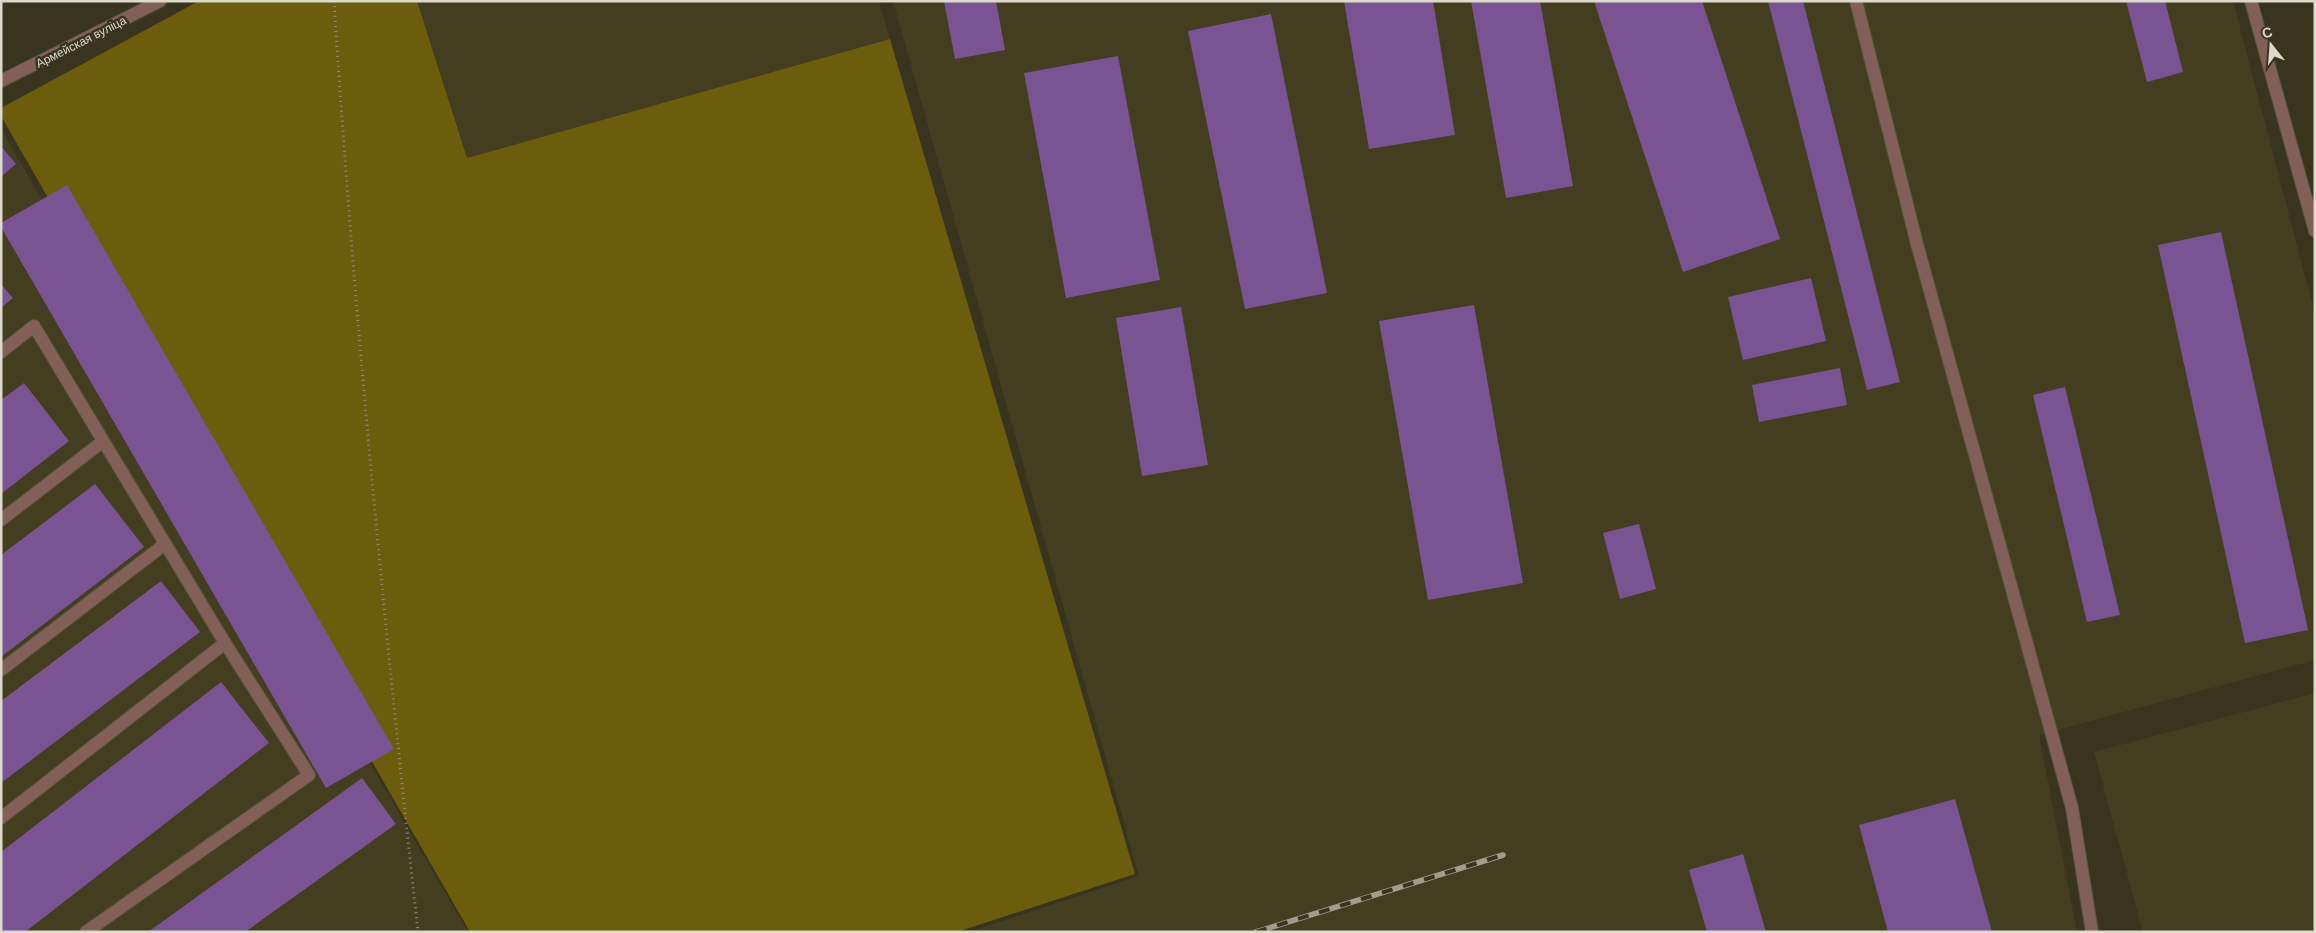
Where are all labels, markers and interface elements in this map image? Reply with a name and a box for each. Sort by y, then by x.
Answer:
street label: Армейская вуліца [34,13,129,71]
north arrow [2246,20,2296,70]
text: С [2260,23,2274,42]

